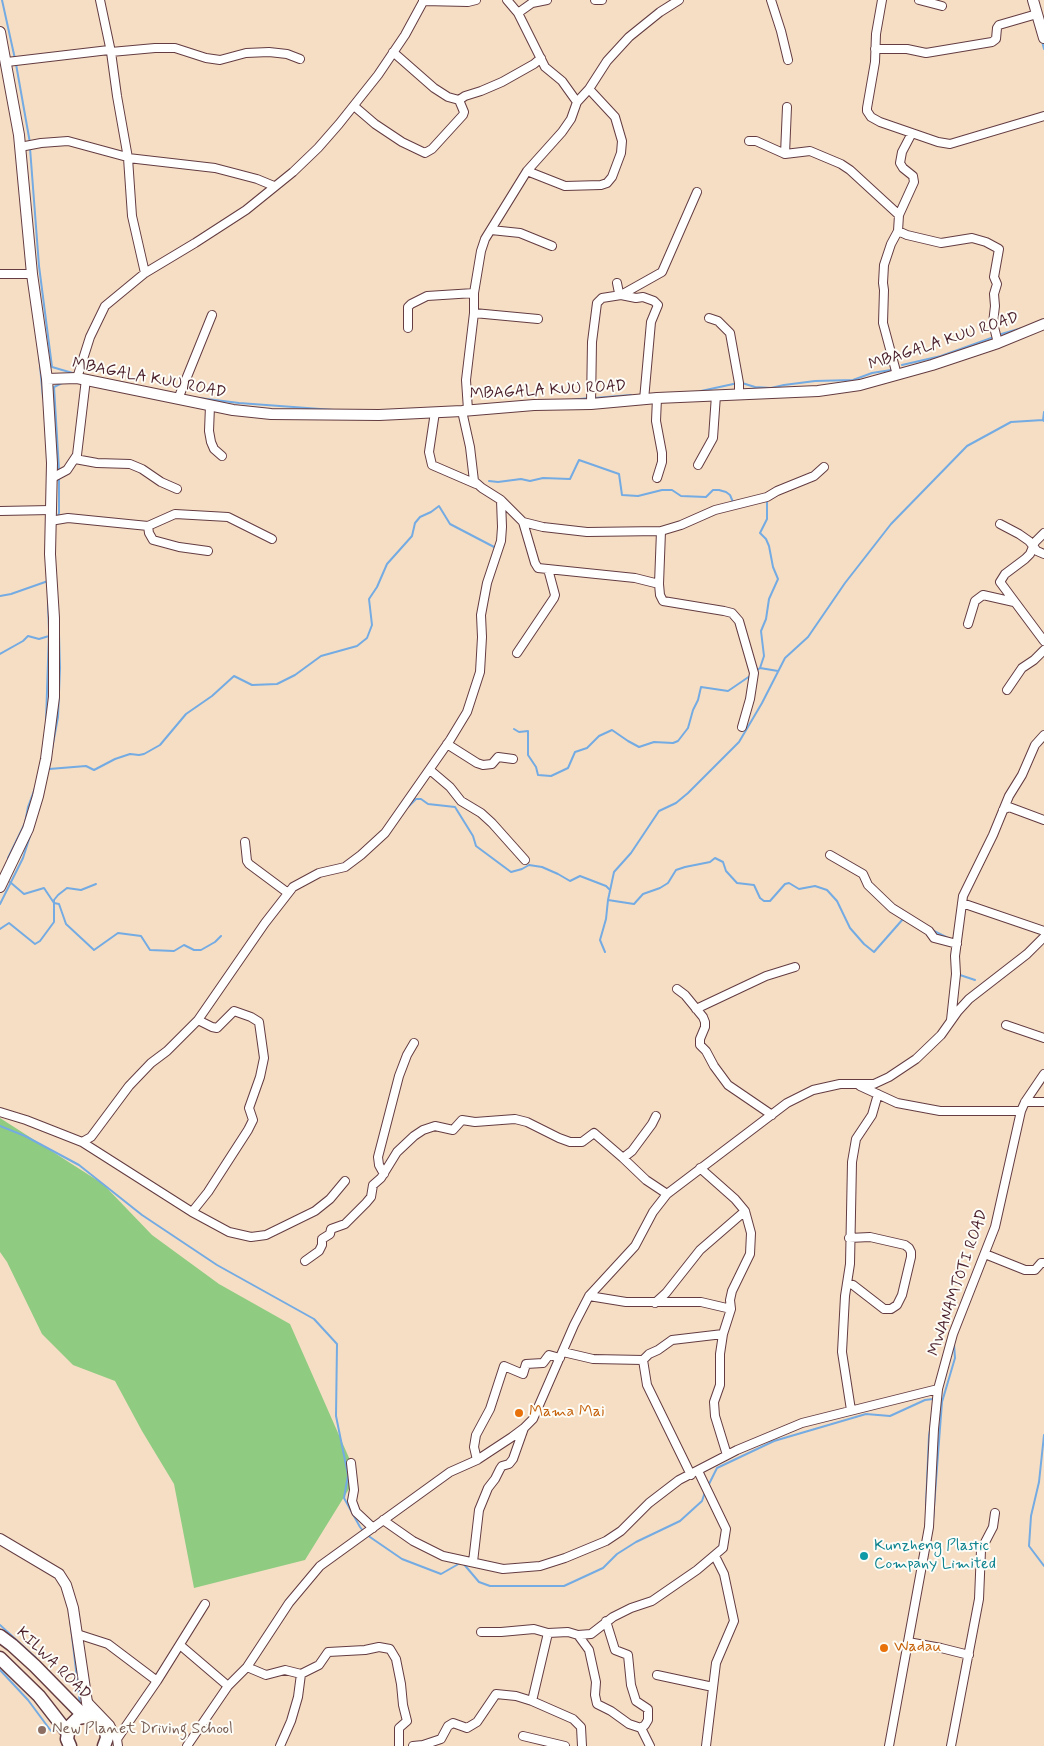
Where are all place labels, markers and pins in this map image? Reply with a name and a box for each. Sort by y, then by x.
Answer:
place label: Mama Mai [529,1403,605,1423]
marker: Mama Mai [513,1407,525,1419]
place label: Kunzheng Plastic Company Limited [874,1537,996,1575]
marker: Kunzheng Plastic Company Limited [858,1550,870,1562]
place label: Wadau [894,1638,941,1658]
marker: Wadau [878,1642,890,1654]
place label: New Planet Driving School [52,1720,233,1740]
marker: New Planet Driving School [36,1724,48,1736]

